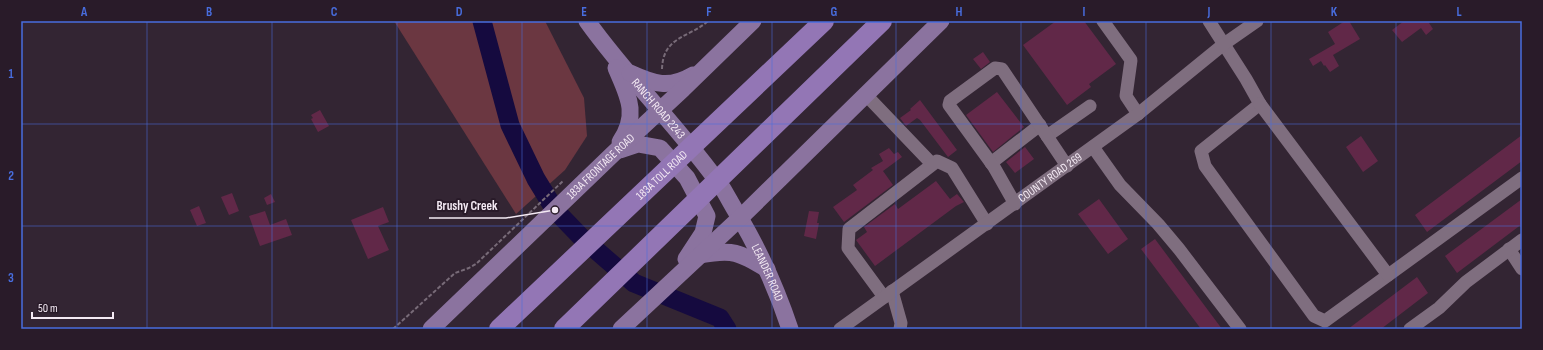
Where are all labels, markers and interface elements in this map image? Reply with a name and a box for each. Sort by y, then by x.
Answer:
text: A [80,4,88,20]
text: B [206,4,212,20]
text: C [331,4,338,20]
text: D [456,4,463,20]
text: E [581,4,587,20]
text: F [706,4,712,20]
text: G [831,4,838,20]
text: H [956,4,963,20]
text: I [1083,4,1086,20]
text: J [1207,4,1211,20]
text: K [1331,4,1338,20]
text: L [1456,4,1462,20]
text: 1 [8,66,14,82]
street label: RANCH ROAD 2243 [628,75,688,142]
street label: 183A FRONTAGE ROAD [563,130,638,202]
street label: 183A TOLL ROAD [633,147,691,203]
street label: COUNTY ROAD 269 [1015,149,1085,206]
text: 2 [8,168,14,184]
callout: Brushy Creek [429,193,506,218]
text: Brushy Creek [436,198,498,214]
street label: LEANDER ROAD [748,241,787,303]
text: 3 [8,270,14,286]
scale bar [32,294,113,320]
text: 50 m [38,301,58,316]

